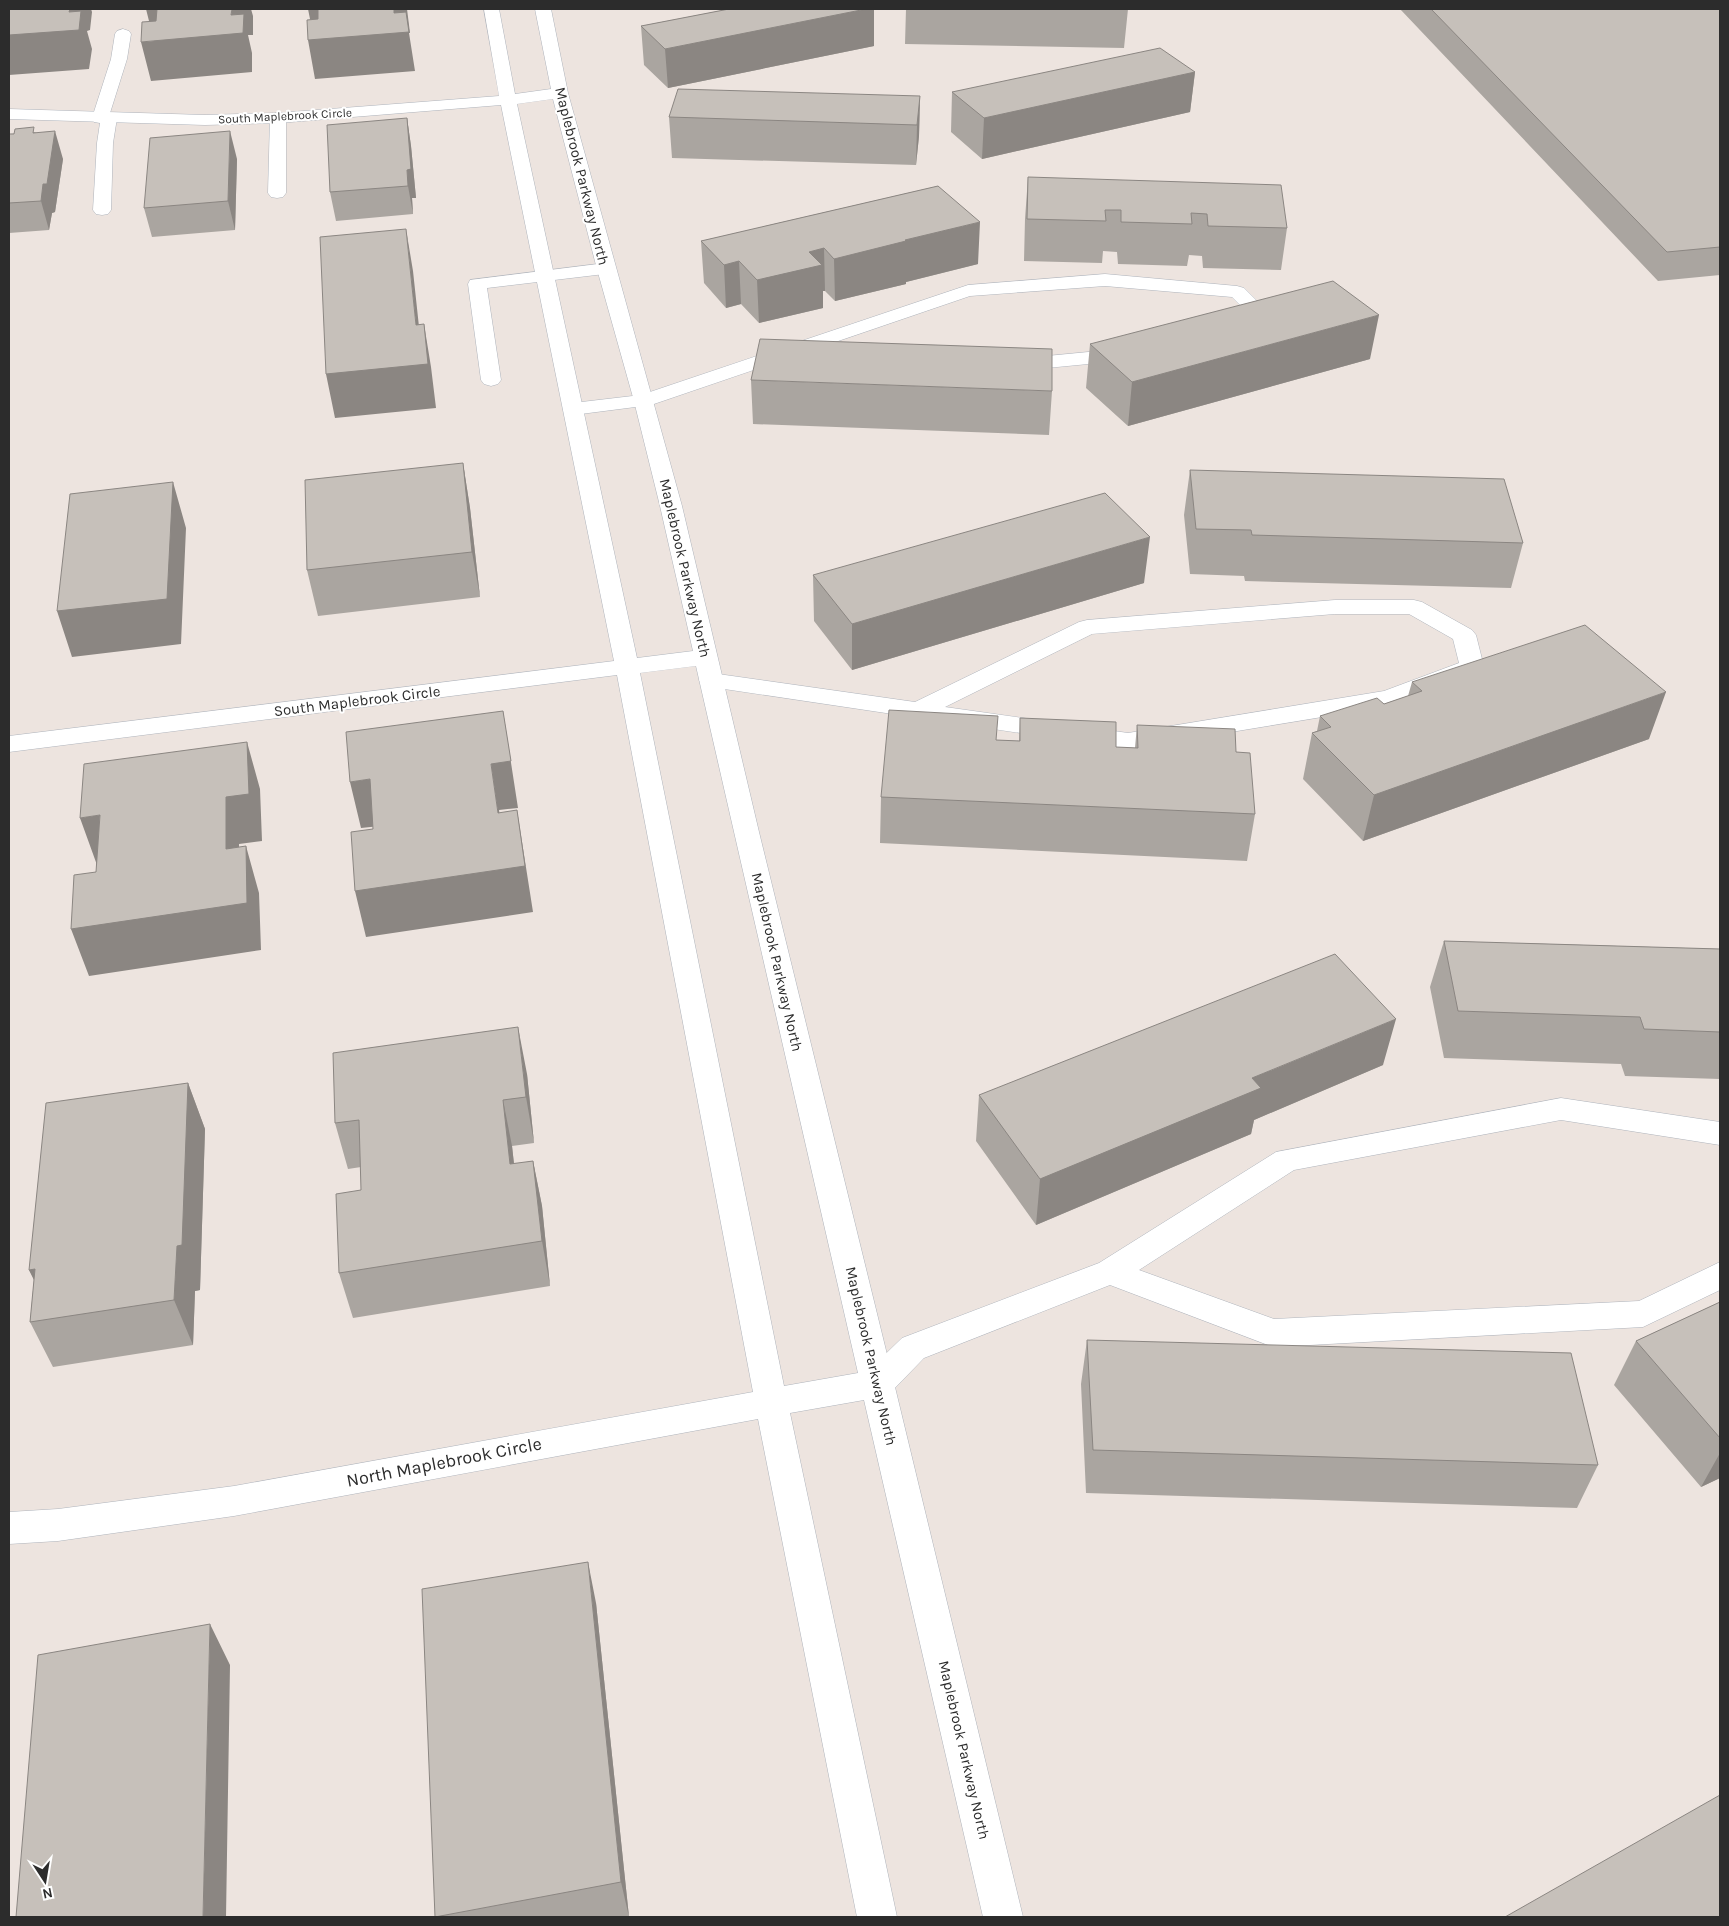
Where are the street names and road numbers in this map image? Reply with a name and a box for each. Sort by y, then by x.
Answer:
street label: Maplebrook Parkway North [551,85,613,267]
street label: South Maplebrook Circle [218,105,352,127]
street label: Maplebrook Parkway North [656,477,714,659]
street label: South Maplebrook Circle [273,682,441,720]
street label: Maplebrook Parkway North [748,871,806,1053]
street label: Maplebrook Parkway North [842,1265,900,1447]
street label: North Maplebrook Circle [345,1432,543,1492]
street label: Maplebrook Parkway North [935,1659,993,1841]

